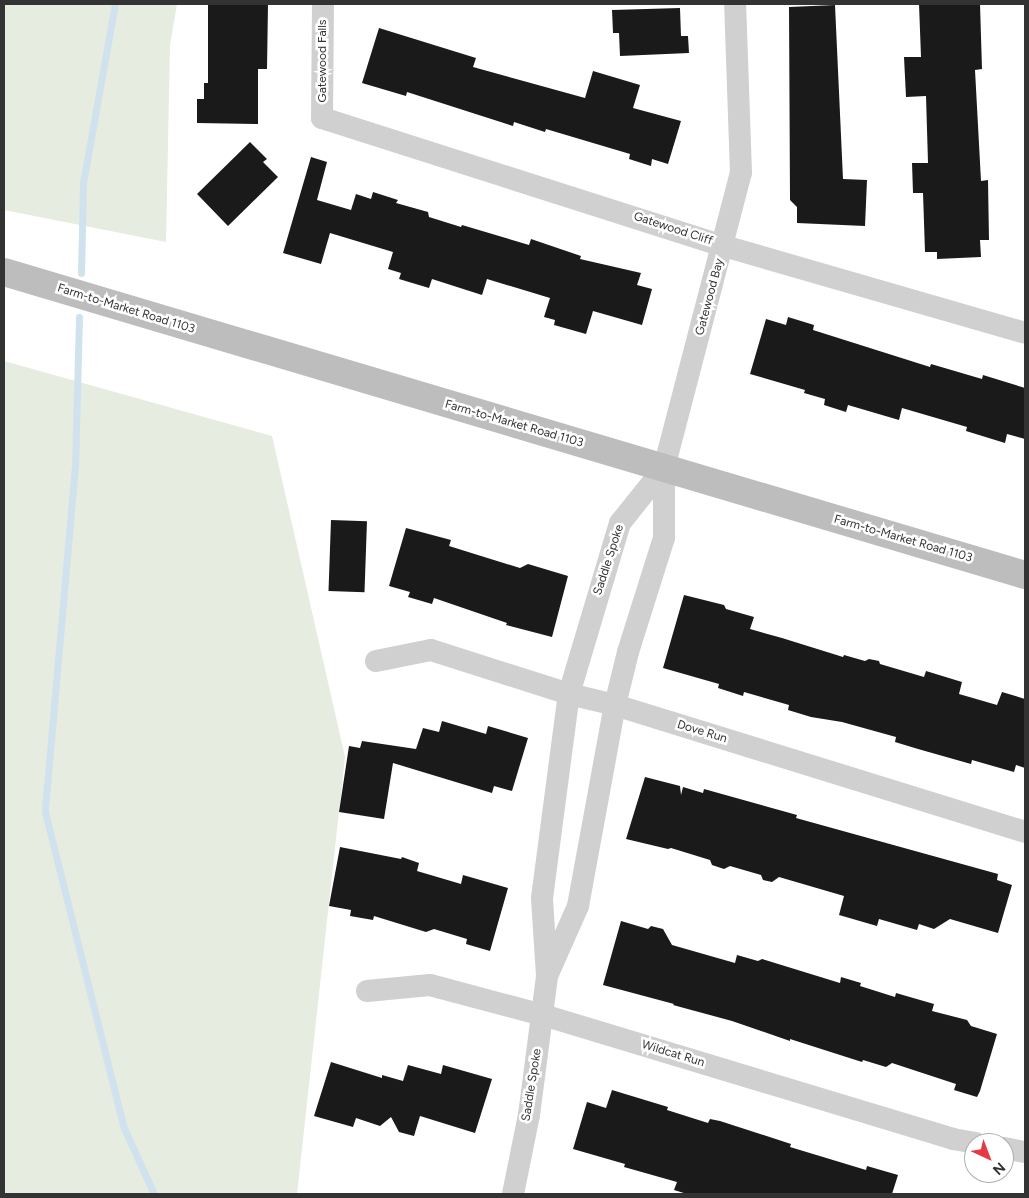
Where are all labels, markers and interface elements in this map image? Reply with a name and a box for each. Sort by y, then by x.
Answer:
street label: Gatewood Falls [316,20,330,102]
street label: Gatewood Cliff [632,209,714,249]
street label: Gatewood Bay [693,257,727,337]
street label: Farm-to-Market Road 1103 [55,281,197,337]
street label: Farm-to-Market Road 1103 [443,397,585,451]
street label: Farm-to-Market Road 1103 [832,512,974,566]
street label: Saddle Spoke [591,523,627,597]
street label: Dove Run [675,718,729,746]
street label: Wildcat Run [640,1038,706,1070]
street label: Saddle Spoke [519,1048,545,1122]
north arrow [964,1133,1014,1183]
text: N [989,1159,1009,1179]

